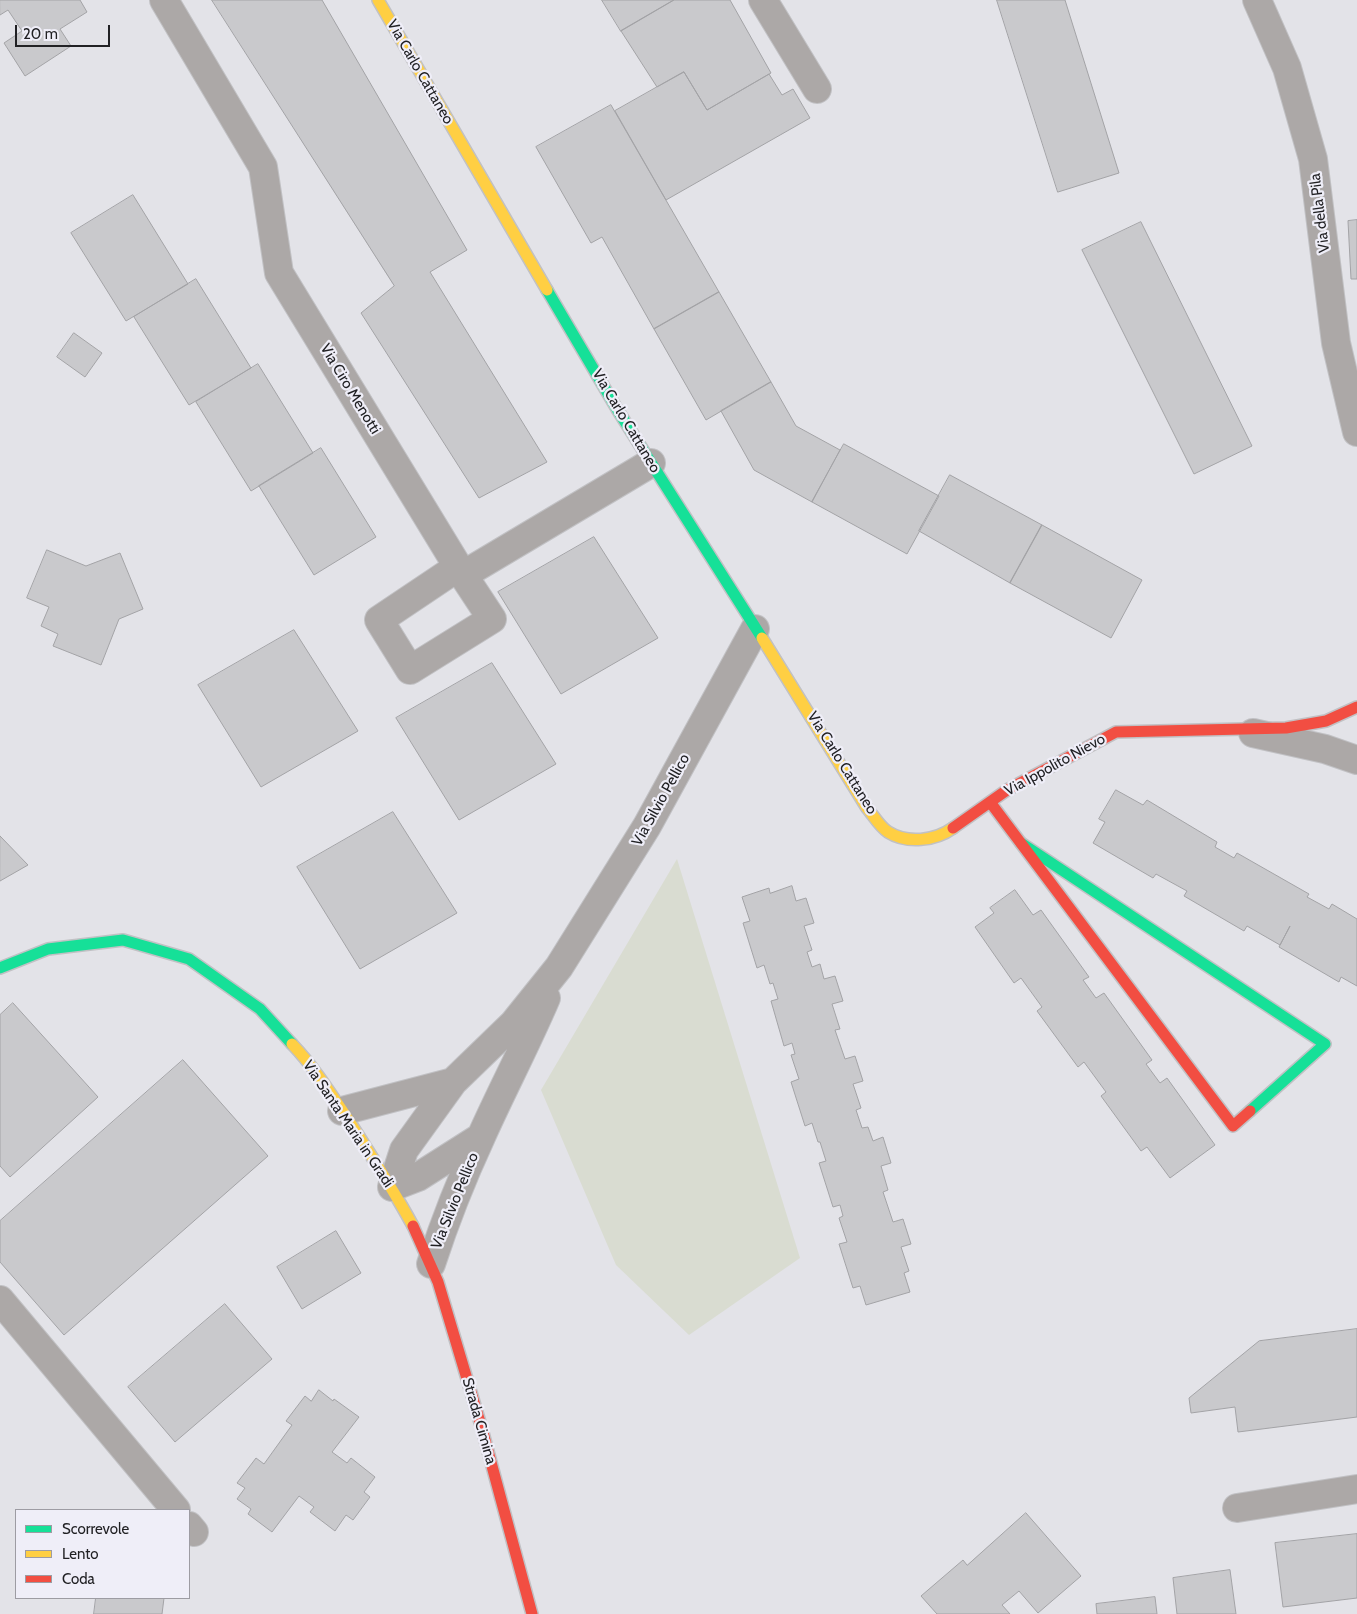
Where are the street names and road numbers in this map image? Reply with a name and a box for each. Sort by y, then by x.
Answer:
street label: Via Carlo Cattaneo [383,17,457,127]
street label: Via della Pila [1306,172,1334,254]
street label: Via Ciro Menotti [316,341,384,437]
street label: Via Carlo Cattaneo [588,366,664,476]
street label: Via Carlo Cattaneo [803,708,881,818]
street label: Via Ippolito Nievo [1002,730,1108,800]
street label: Via Silvio Pellico [628,751,694,849]
street label: Via Santa Maria in Gradi [299,1057,397,1191]
street label: Via Silvio Pellico [427,1150,483,1252]
street label: Strada Cimina [458,1376,500,1466]

